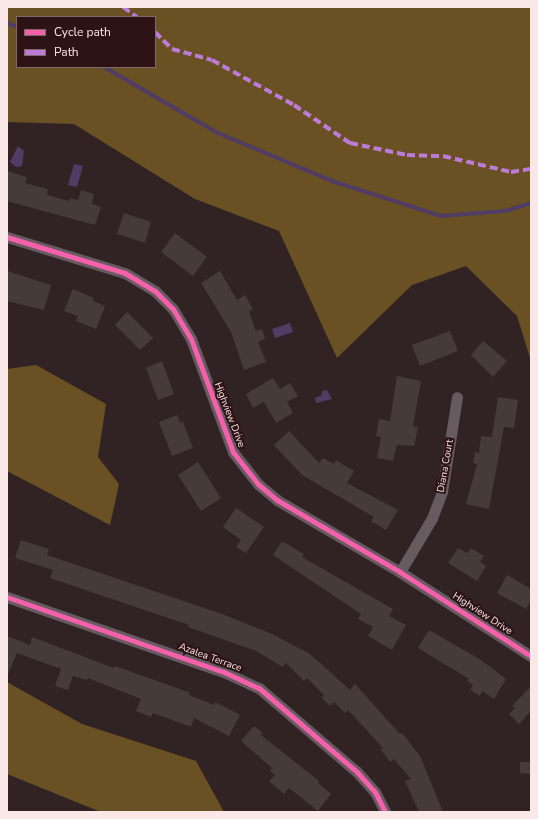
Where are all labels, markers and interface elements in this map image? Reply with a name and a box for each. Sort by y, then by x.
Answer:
legend [16,16,156,68]
text: Cycle path [54,24,111,40]
text: Path [54,44,79,60]
street label: Highview Drive [211,381,247,449]
street label: Diana Court [435,439,457,493]
street label: Highview Drive [450,590,514,638]
street label: Azalea Terrace [177,641,243,675]

